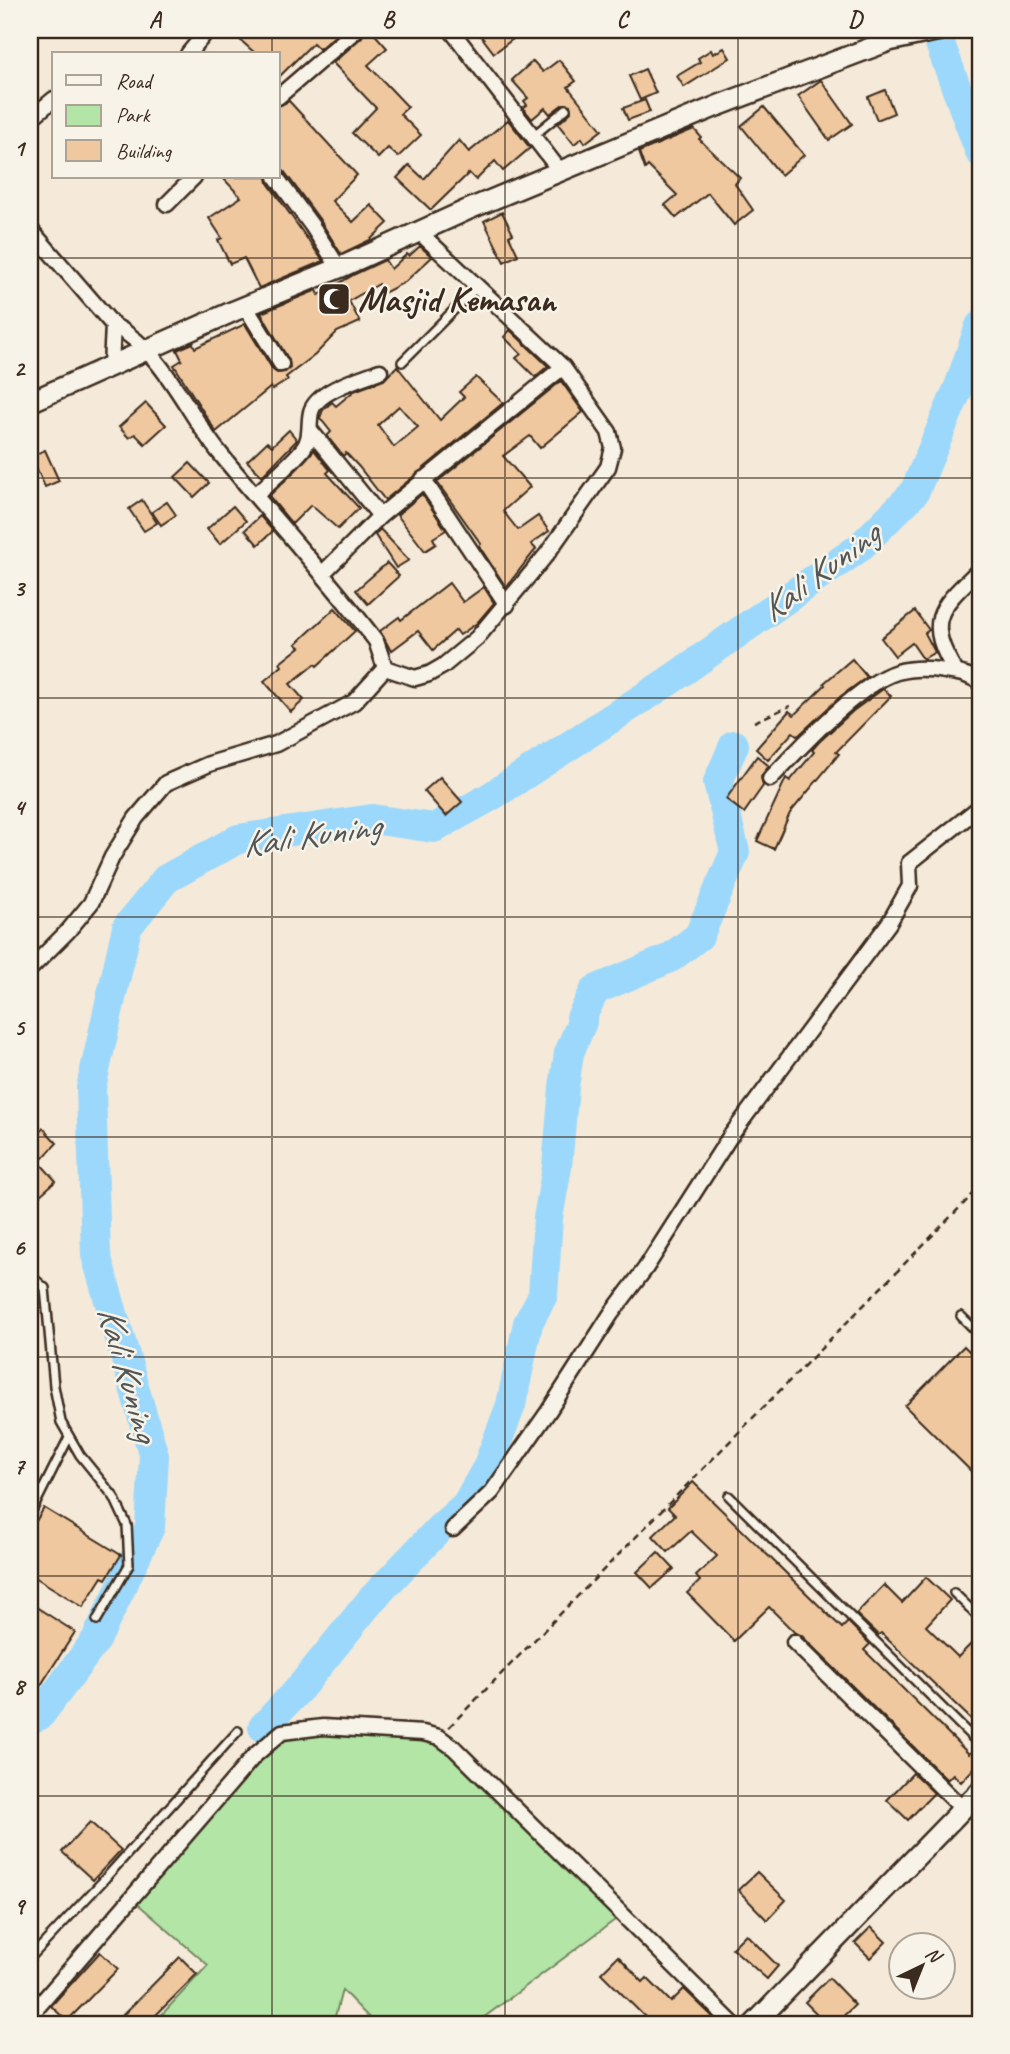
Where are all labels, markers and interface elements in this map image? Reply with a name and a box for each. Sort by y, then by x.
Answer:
text: A [149,5,163,34]
text: B [382,5,396,34]
text: C [617,5,631,34]
text: D [848,5,864,34]
legend [52,52,280,178]
text: Road [116,68,155,94]
text: Park [116,102,151,128]
text: 1 [14,134,27,163]
text: Building [116,138,173,164]
place label: Masjid Kemasan [358,277,557,322]
mosque icon: Masjid Kemasan [315,280,353,318]
text: 2 [14,354,27,383]
water label: Kali Kuning [750,508,893,632]
text: 3 [14,574,27,603]
text: 4 [14,793,27,822]
water label: Kali Kuning [239,801,388,867]
text: 5 [14,1013,26,1042]
text: 6 [14,1233,27,1262]
water label: Kali Kuning [87,1300,172,1451]
text: 7 [14,1452,27,1481]
text: 8 [14,1672,27,1701]
text: 9 [14,1892,27,1921]
north arrow [888,1932,958,2002]
text: N [920,1942,948,1969]

